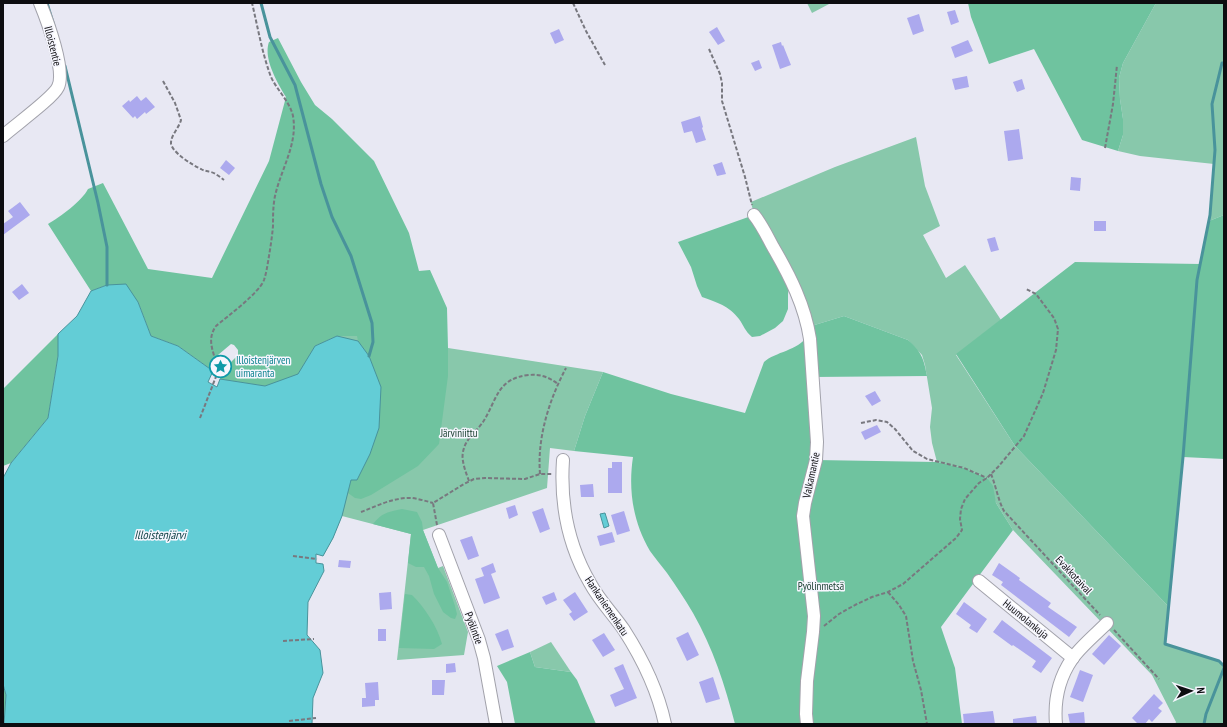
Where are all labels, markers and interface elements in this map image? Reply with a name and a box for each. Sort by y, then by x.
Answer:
street label: Illoistentie [41,25,65,68]
place icon: Illoistenjärven uimaranta [208,353,234,379]
place label: Illoistenjärven uimaranta [236,353,290,380]
park label: Järviniittu [439,426,478,440]
street label: Valkamantie [799,450,823,500]
water label: Illoistenjärvi [134,527,187,542]
street label: Evakkotaival [1053,553,1096,598]
street label: Hankaniemenkatu [582,574,632,639]
park label: Pyölinmetsä [798,579,844,593]
street label: Huumolankuja [1000,596,1052,642]
street label: Pyölintie [462,610,486,647]
north arrow [1171,671,1211,711]
text: N [1194,687,1208,694]

